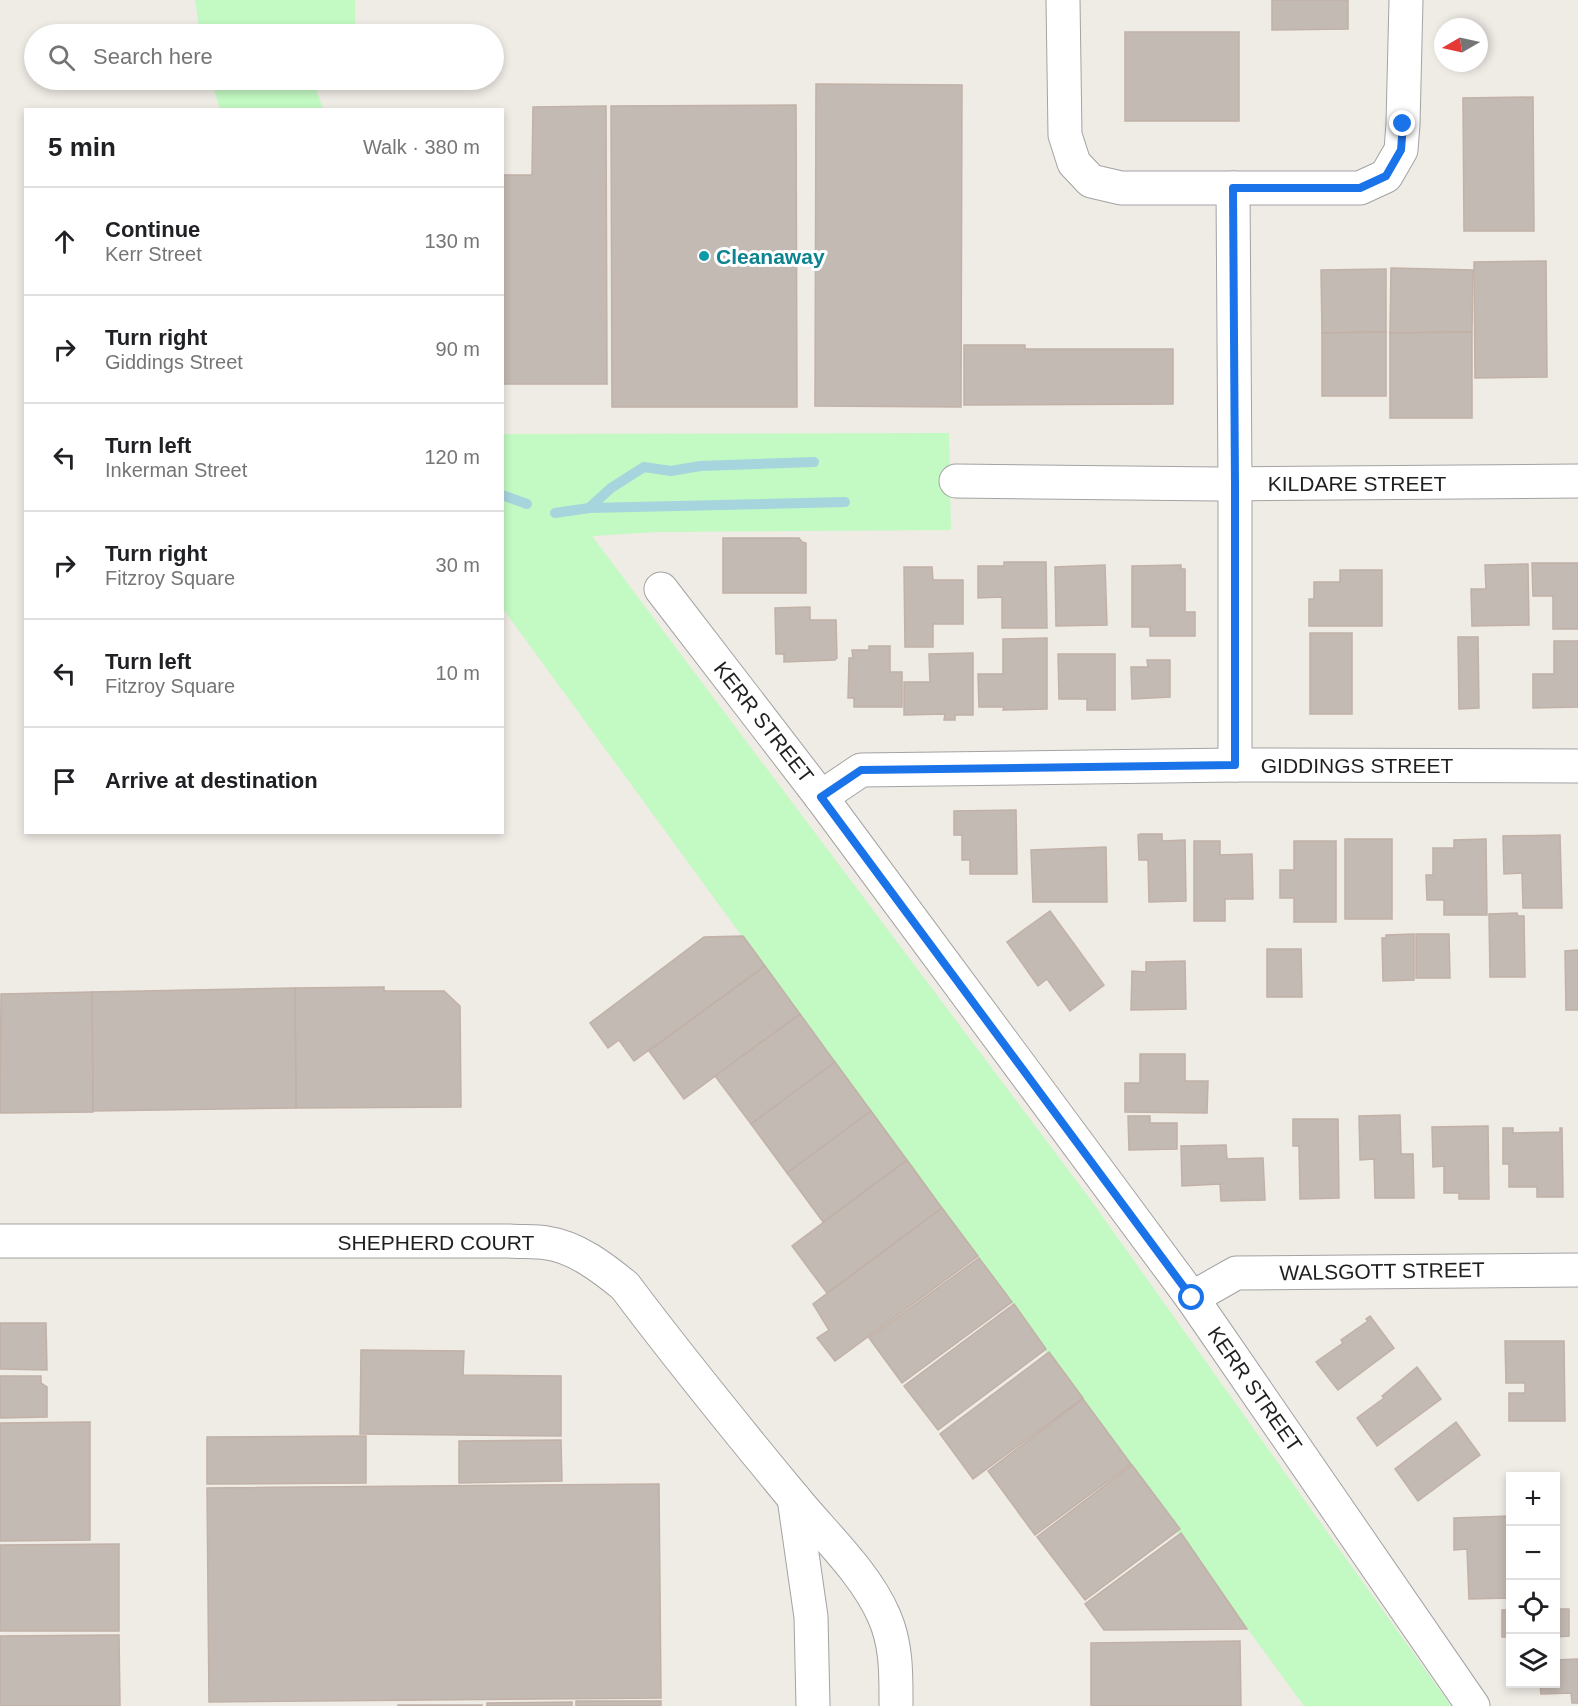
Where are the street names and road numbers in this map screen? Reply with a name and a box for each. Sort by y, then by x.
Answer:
street label: KILDARE STREET [1268,472,1446,495]
street label: KERR STREET [710,657,818,787]
street label: GIDDINGS STREET [1261,754,1453,777]
street label: SHEPHERD COURT [338,1231,535,1254]
street label: WALSGOTT STREET [1279,1258,1485,1284]
street label: KERR STREET [1203,1322,1307,1456]

